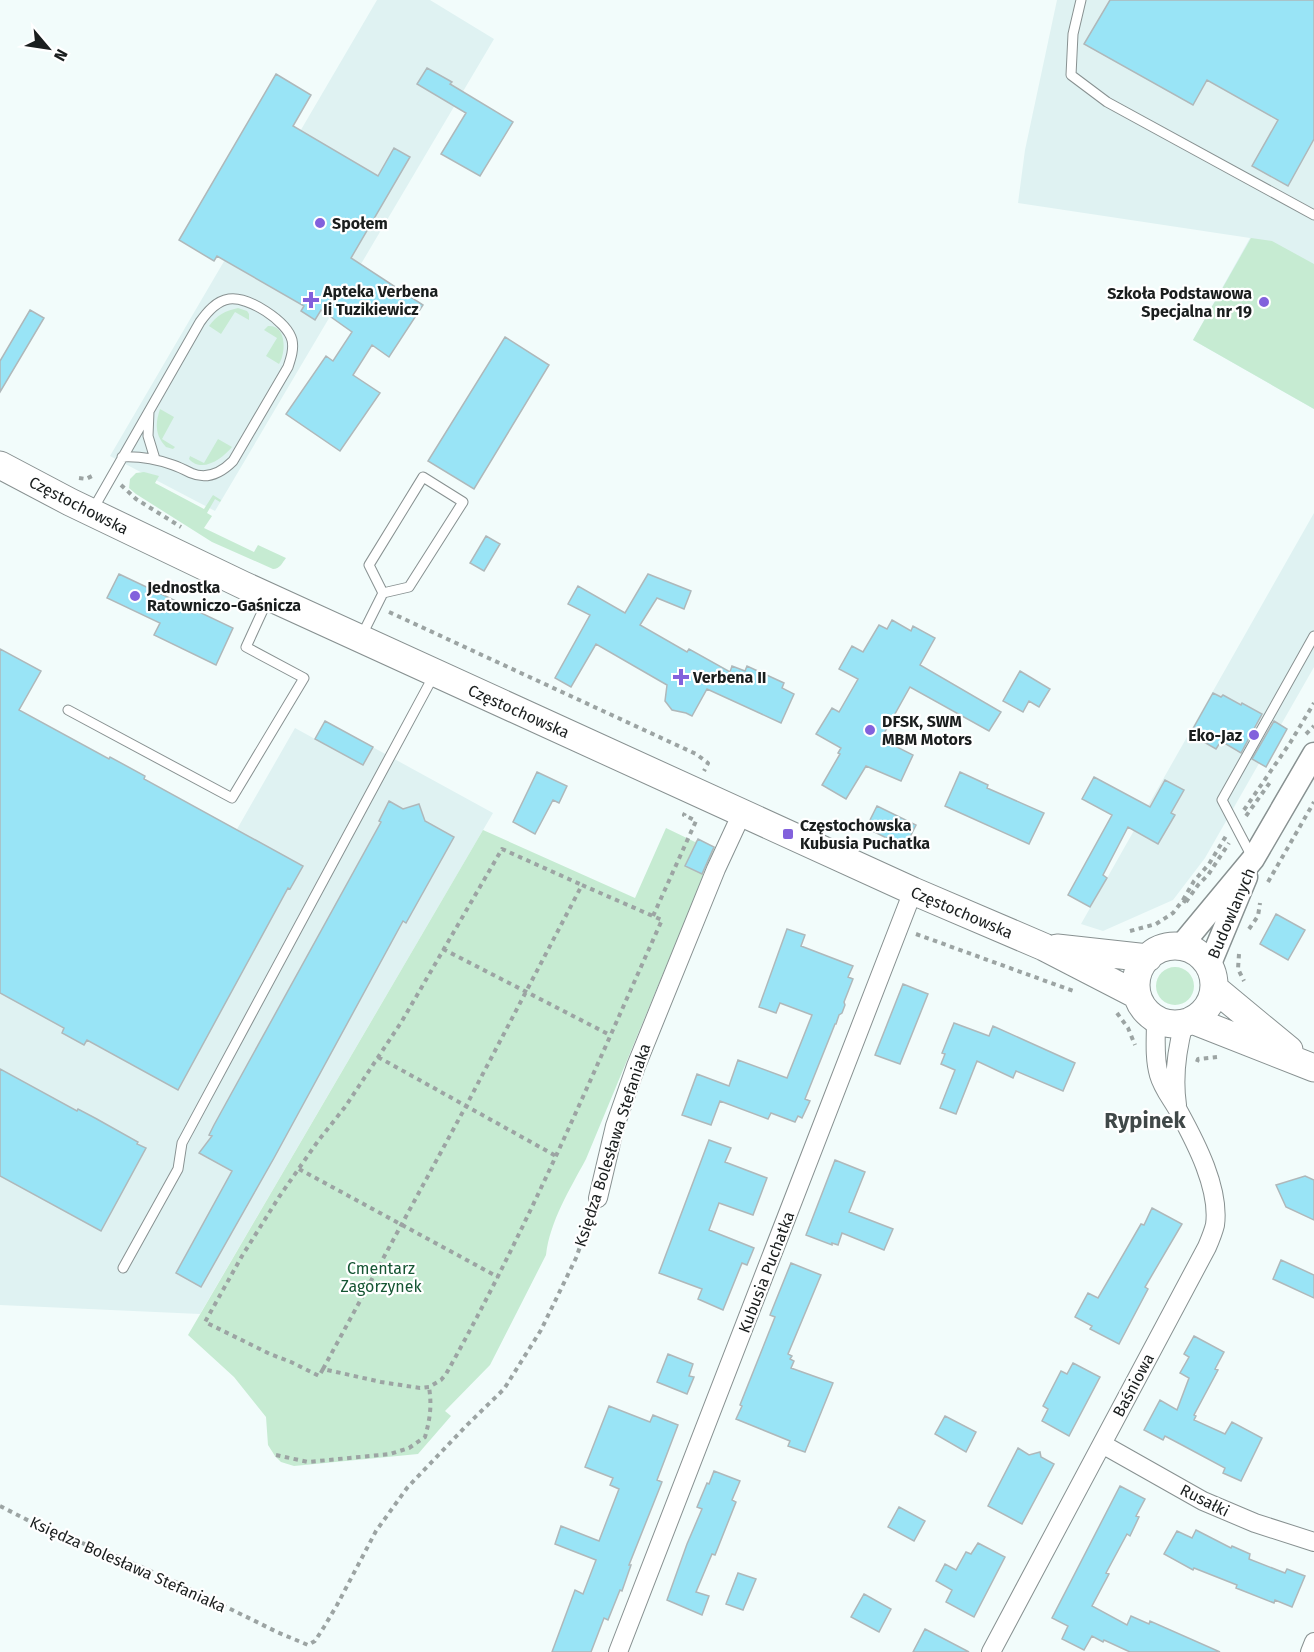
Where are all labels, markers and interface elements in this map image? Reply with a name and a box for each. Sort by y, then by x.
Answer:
north arrow [18,18,78,78]
text: N [50,46,72,64]
place label: Społem [332,214,388,233]
marker: Społem [313,216,327,230]
place label: Apteka Verbena Ii Tuzikiewicz [322,282,438,319]
place label: Szkoła Podstawowa Specjalna nr 19 [1107,284,1252,321]
marker: Apteka Verbena Ii Tuzikiewicz [304,293,318,307]
marker: Szkoła Podstawowa Specjalna nr 19 [1257,295,1271,309]
street label: Częstochowska [26,472,132,539]
place label: Jednostka Ratowniczo-Gaśnicza [146,578,301,615]
marker: Jednostka Ratowniczo-Gaśnicza [128,589,142,603]
place label: Verbena II [692,668,767,687]
marker: Verbena II [674,670,688,684]
street label: Częstochowska [465,681,572,742]
place label: DFSK, SWM MBM Motors [882,712,972,749]
marker: DFSK, SWM MBM Motors [863,723,877,737]
place label: Eko-Jaz [1188,726,1243,745]
marker: Eko-Jaz [1247,728,1261,742]
place label: Częstochowska Kubusia Puchatka [800,816,930,853]
marker: Częstochowska Kubusia Puchatka [781,827,795,841]
street label: Budowlanych [1204,865,1259,961]
street label: Częstochowska [908,882,1016,942]
street label: Księdza Bolesława Stefaniaka [571,1041,654,1249]
district label: Rypinek [1104,1107,1186,1134]
street label: Kubusia Puchatka [735,1209,798,1336]
park label: Cmentarz Zagorzynek [340,1259,422,1296]
street label: Baśniowa [1109,1350,1158,1420]
street label: Rusałki [1177,1480,1232,1521]
street label: Księdza Bolesława Stefaniaka [27,1513,229,1616]

